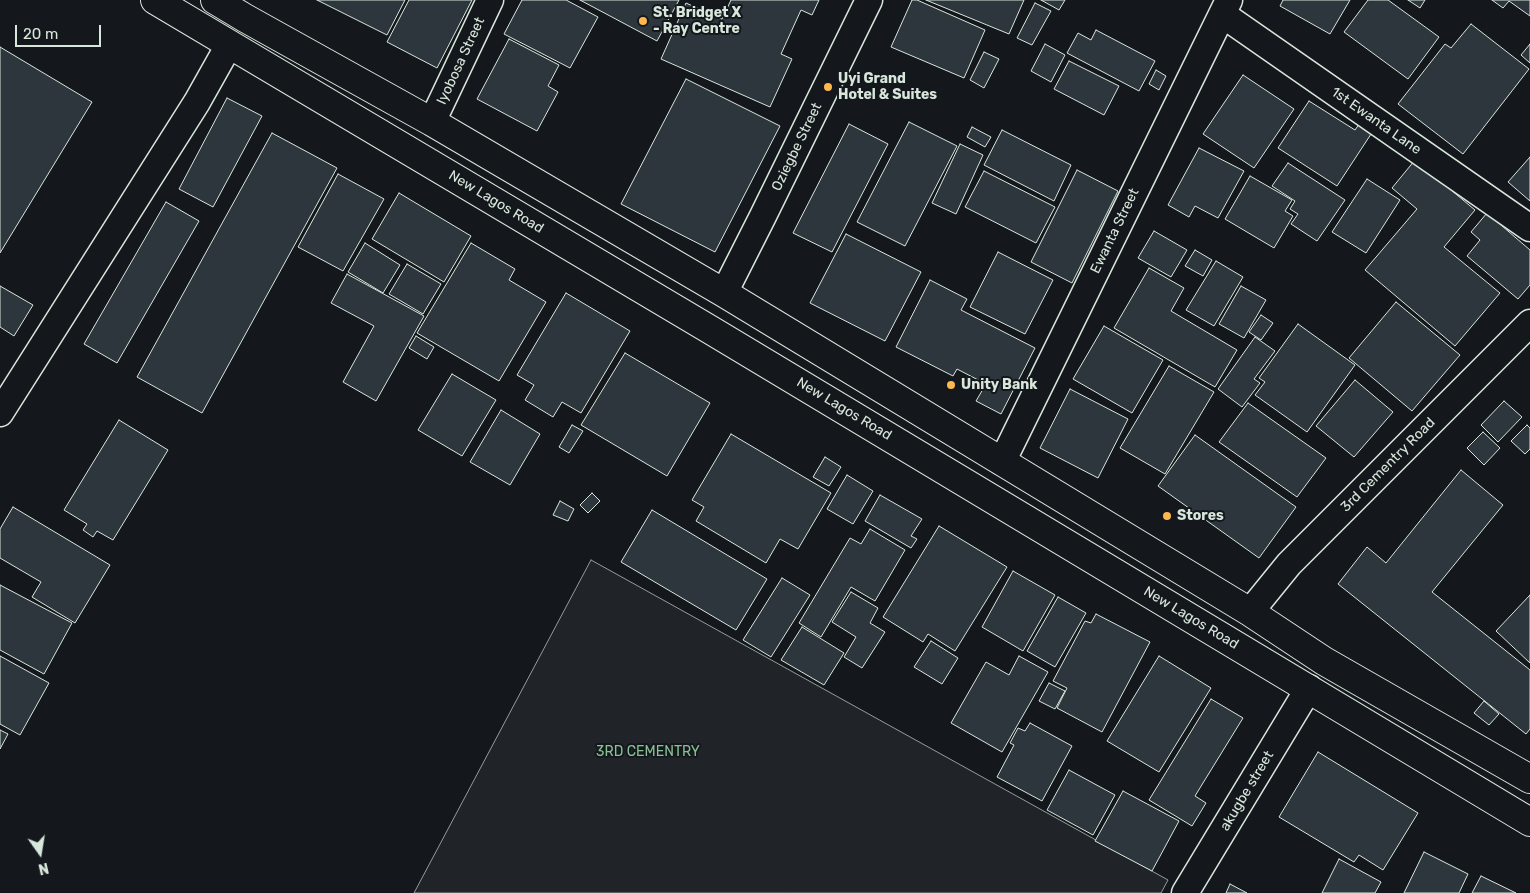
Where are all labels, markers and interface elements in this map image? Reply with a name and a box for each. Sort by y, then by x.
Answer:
place label: St. Bridget X - Ray Centre [653,5,741,38]
scale bar [18,15,104,47]
street label: Iyobosa Street [433,15,489,107]
marker: St. Bridget X - Ray Centre [637,15,649,27]
text: 20 m [23,25,58,43]
place label: Uyi Grand Hotel & Suites [838,71,937,104]
marker: Uyi Grand Hotel & Suites [822,81,834,93]
street label: 1st Ewanta Lane [1328,84,1424,158]
street label: Oziegbe Street [768,100,826,194]
street label: New Lagos Road [445,167,547,237]
street label: Ewanta Street [1087,186,1143,276]
street label: New Lagos Road [793,374,895,444]
place label: Unity Bank [961,377,1037,393]
marker: Unity Bank [945,379,957,391]
street label: 3rd Cementry Road [1337,414,1439,516]
place label: Stores [1177,508,1224,524]
marker: Stores [1161,510,1173,522]
street label: New Lagos Road [1140,583,1242,653]
park label: 3RD CEMENTRY [596,744,700,760]
street label: akugbe street [1217,748,1277,834]
north arrow [15,828,65,878]
text: N [37,859,50,878]

